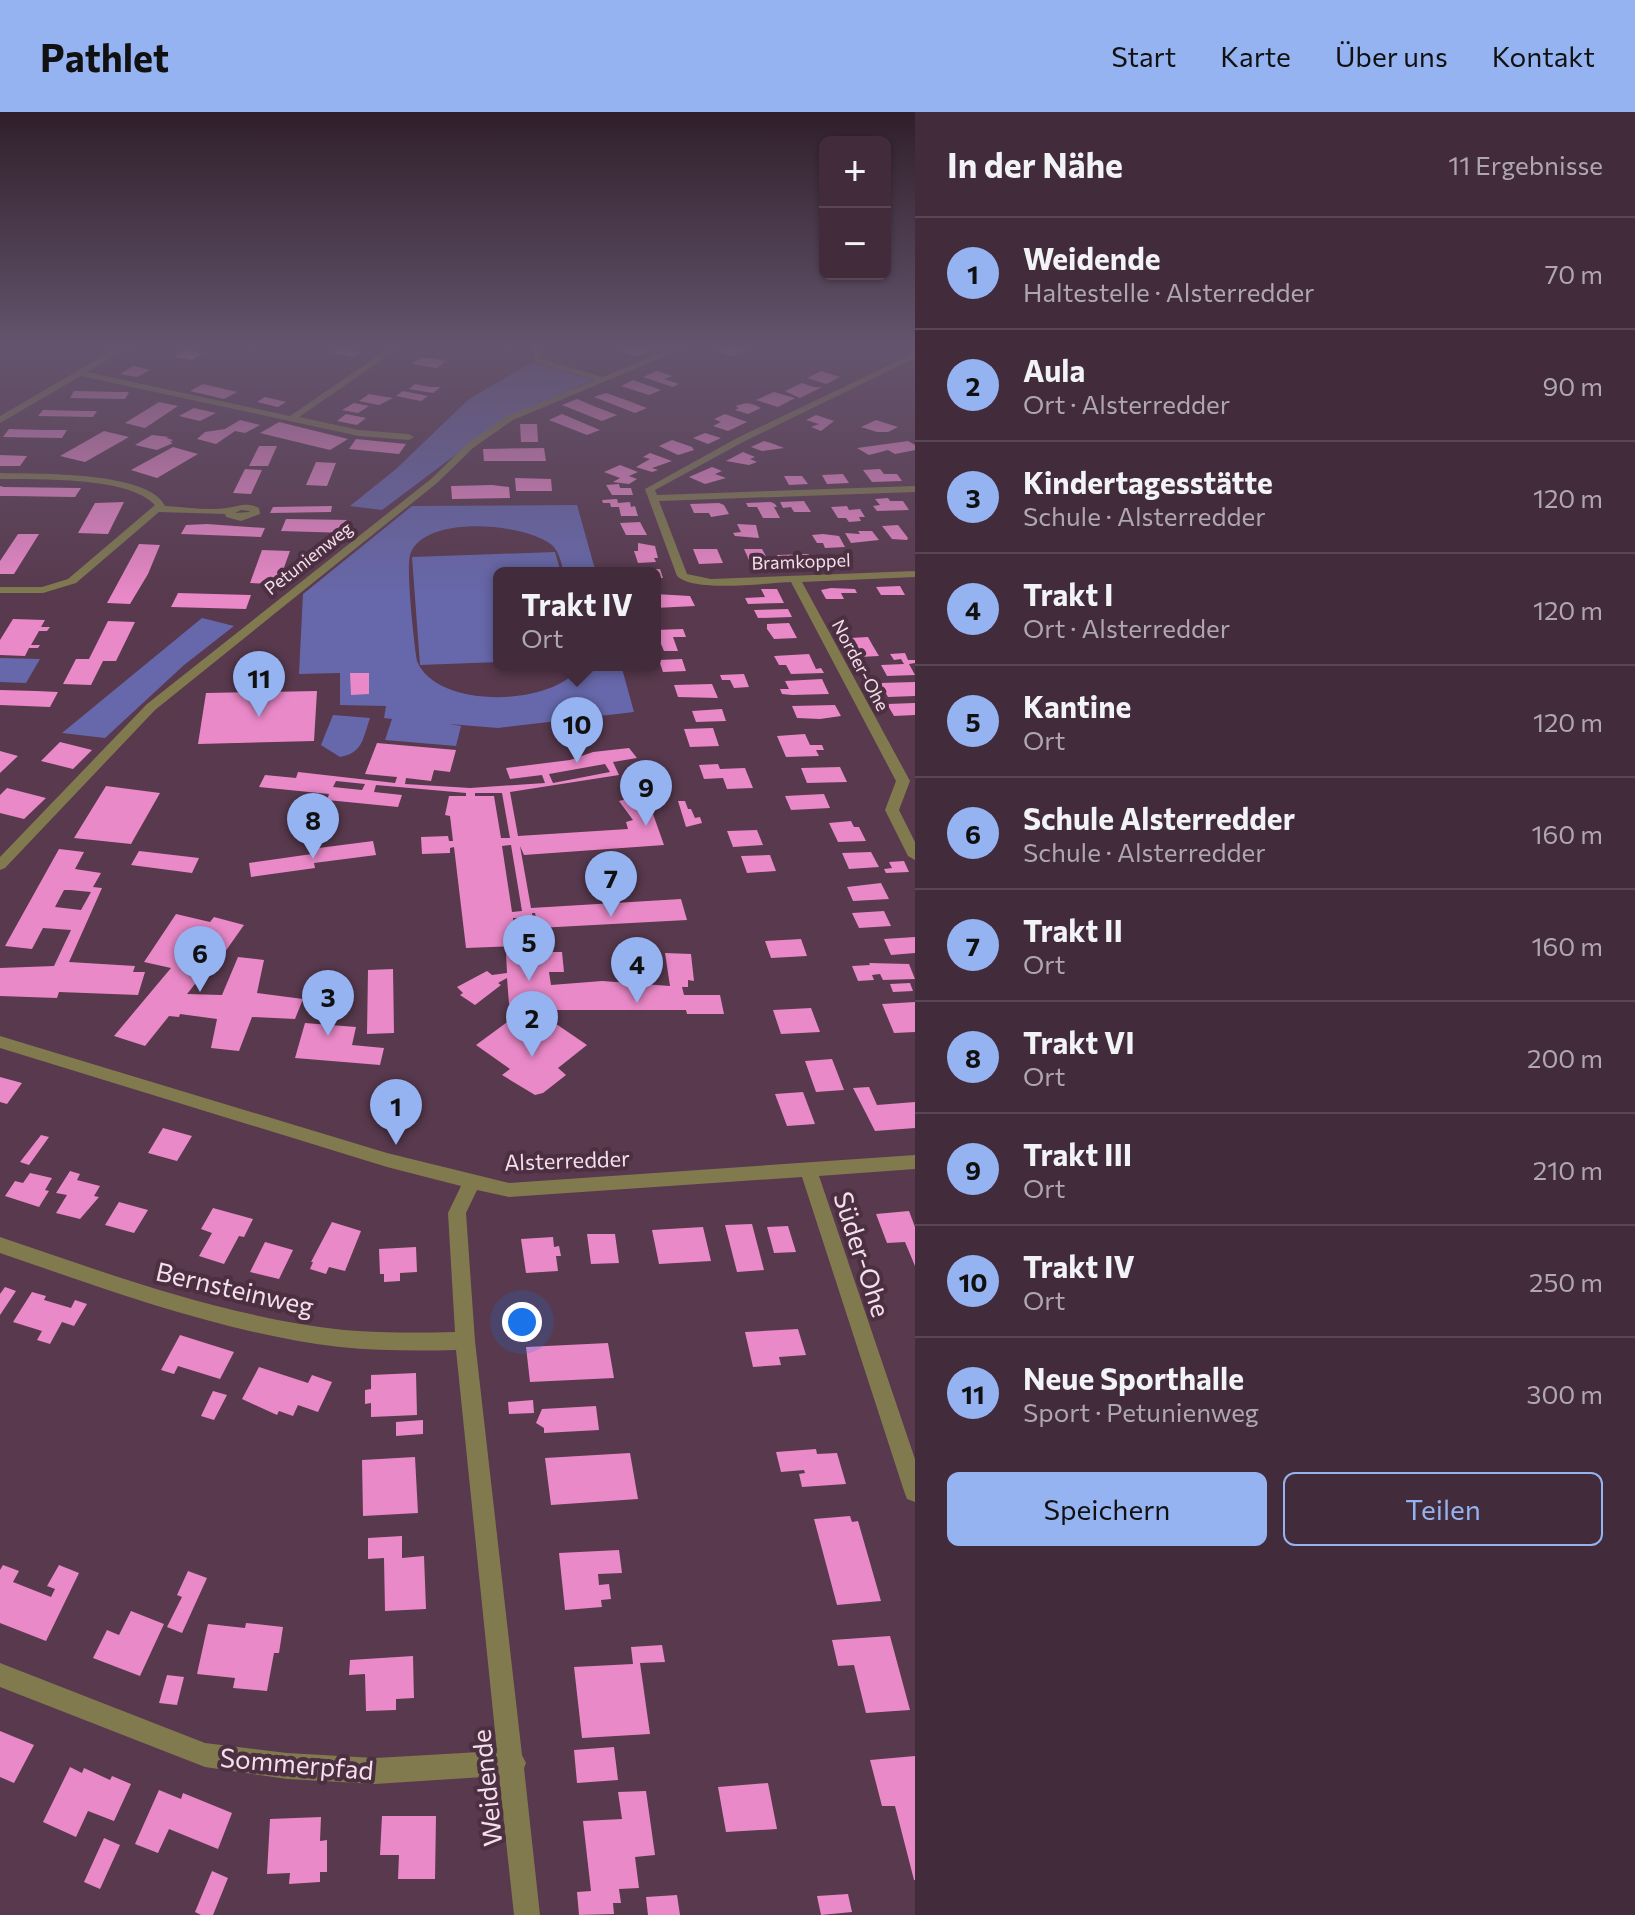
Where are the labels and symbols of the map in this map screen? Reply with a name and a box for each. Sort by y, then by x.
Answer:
street label: Petunienweg [260,517,357,599]
street label: Bramkoppel [751,548,851,574]
street label: Norder-Ohe [828,616,894,714]
pin: 11 [233,651,285,717]
pin: 10 [551,697,603,763]
pin: 9 [620,760,672,826]
pin: 8 [287,793,339,859]
pin: 7 [585,851,637,917]
pin: 5 [503,915,555,981]
pin: 6 [174,926,226,992]
pin: 4 [611,937,663,1003]
pin: 3 [302,970,354,1036]
pin: 2 [506,991,558,1057]
pin: 1 [370,1079,422,1145]
street label: Alsterredder [504,1144,631,1176]
street label: Süder-Ohe [828,1188,898,1320]
street label: Bernsteinweg [153,1255,317,1321]
your location [502,1302,542,1342]
street label: Weidende [464,1728,508,1848]
street label: Sommerpfad [219,1741,375,1785]

